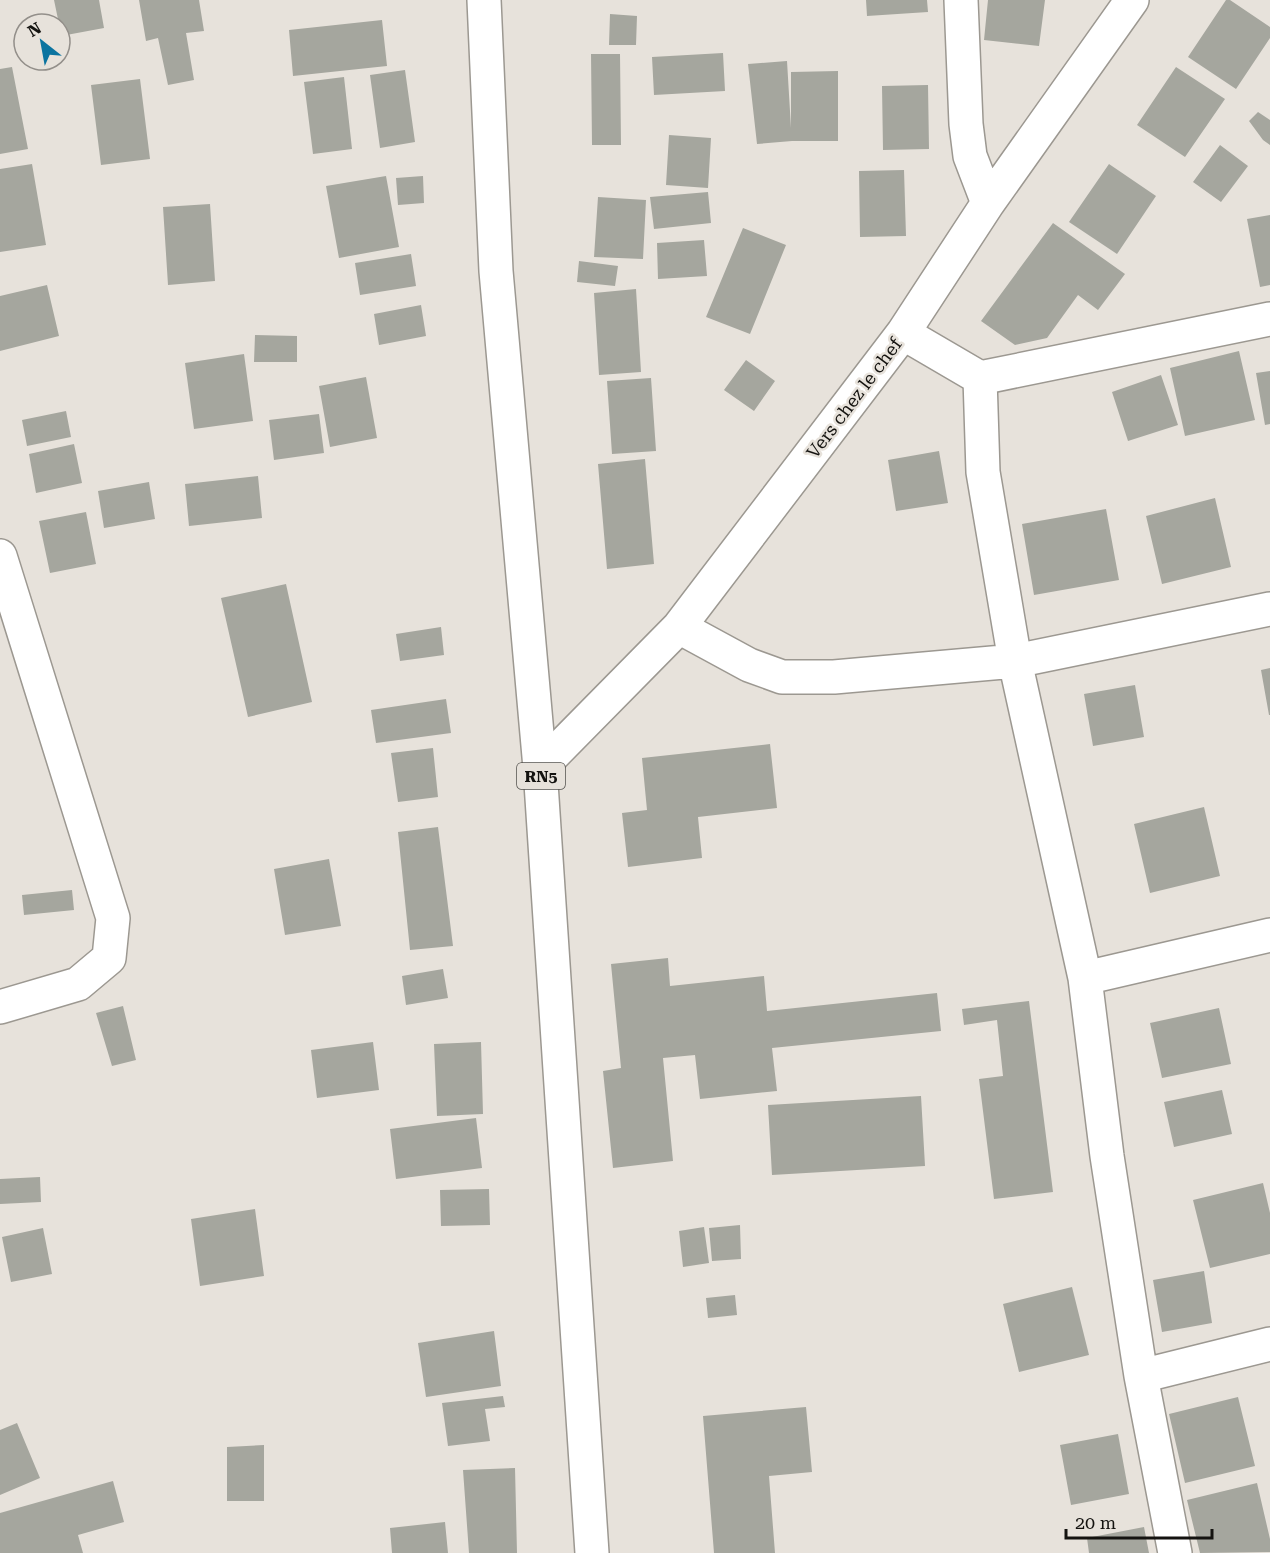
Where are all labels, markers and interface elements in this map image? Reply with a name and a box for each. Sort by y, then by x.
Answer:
north arrow [12,12,72,72]
text: N [24,18,45,41]
street label: Vers chez le chef [802,333,907,462]
road number: RN5 [517,763,565,789]
scale bar [1066,1502,1212,1540]
text: 20 m [1075,1512,1116,1533]

